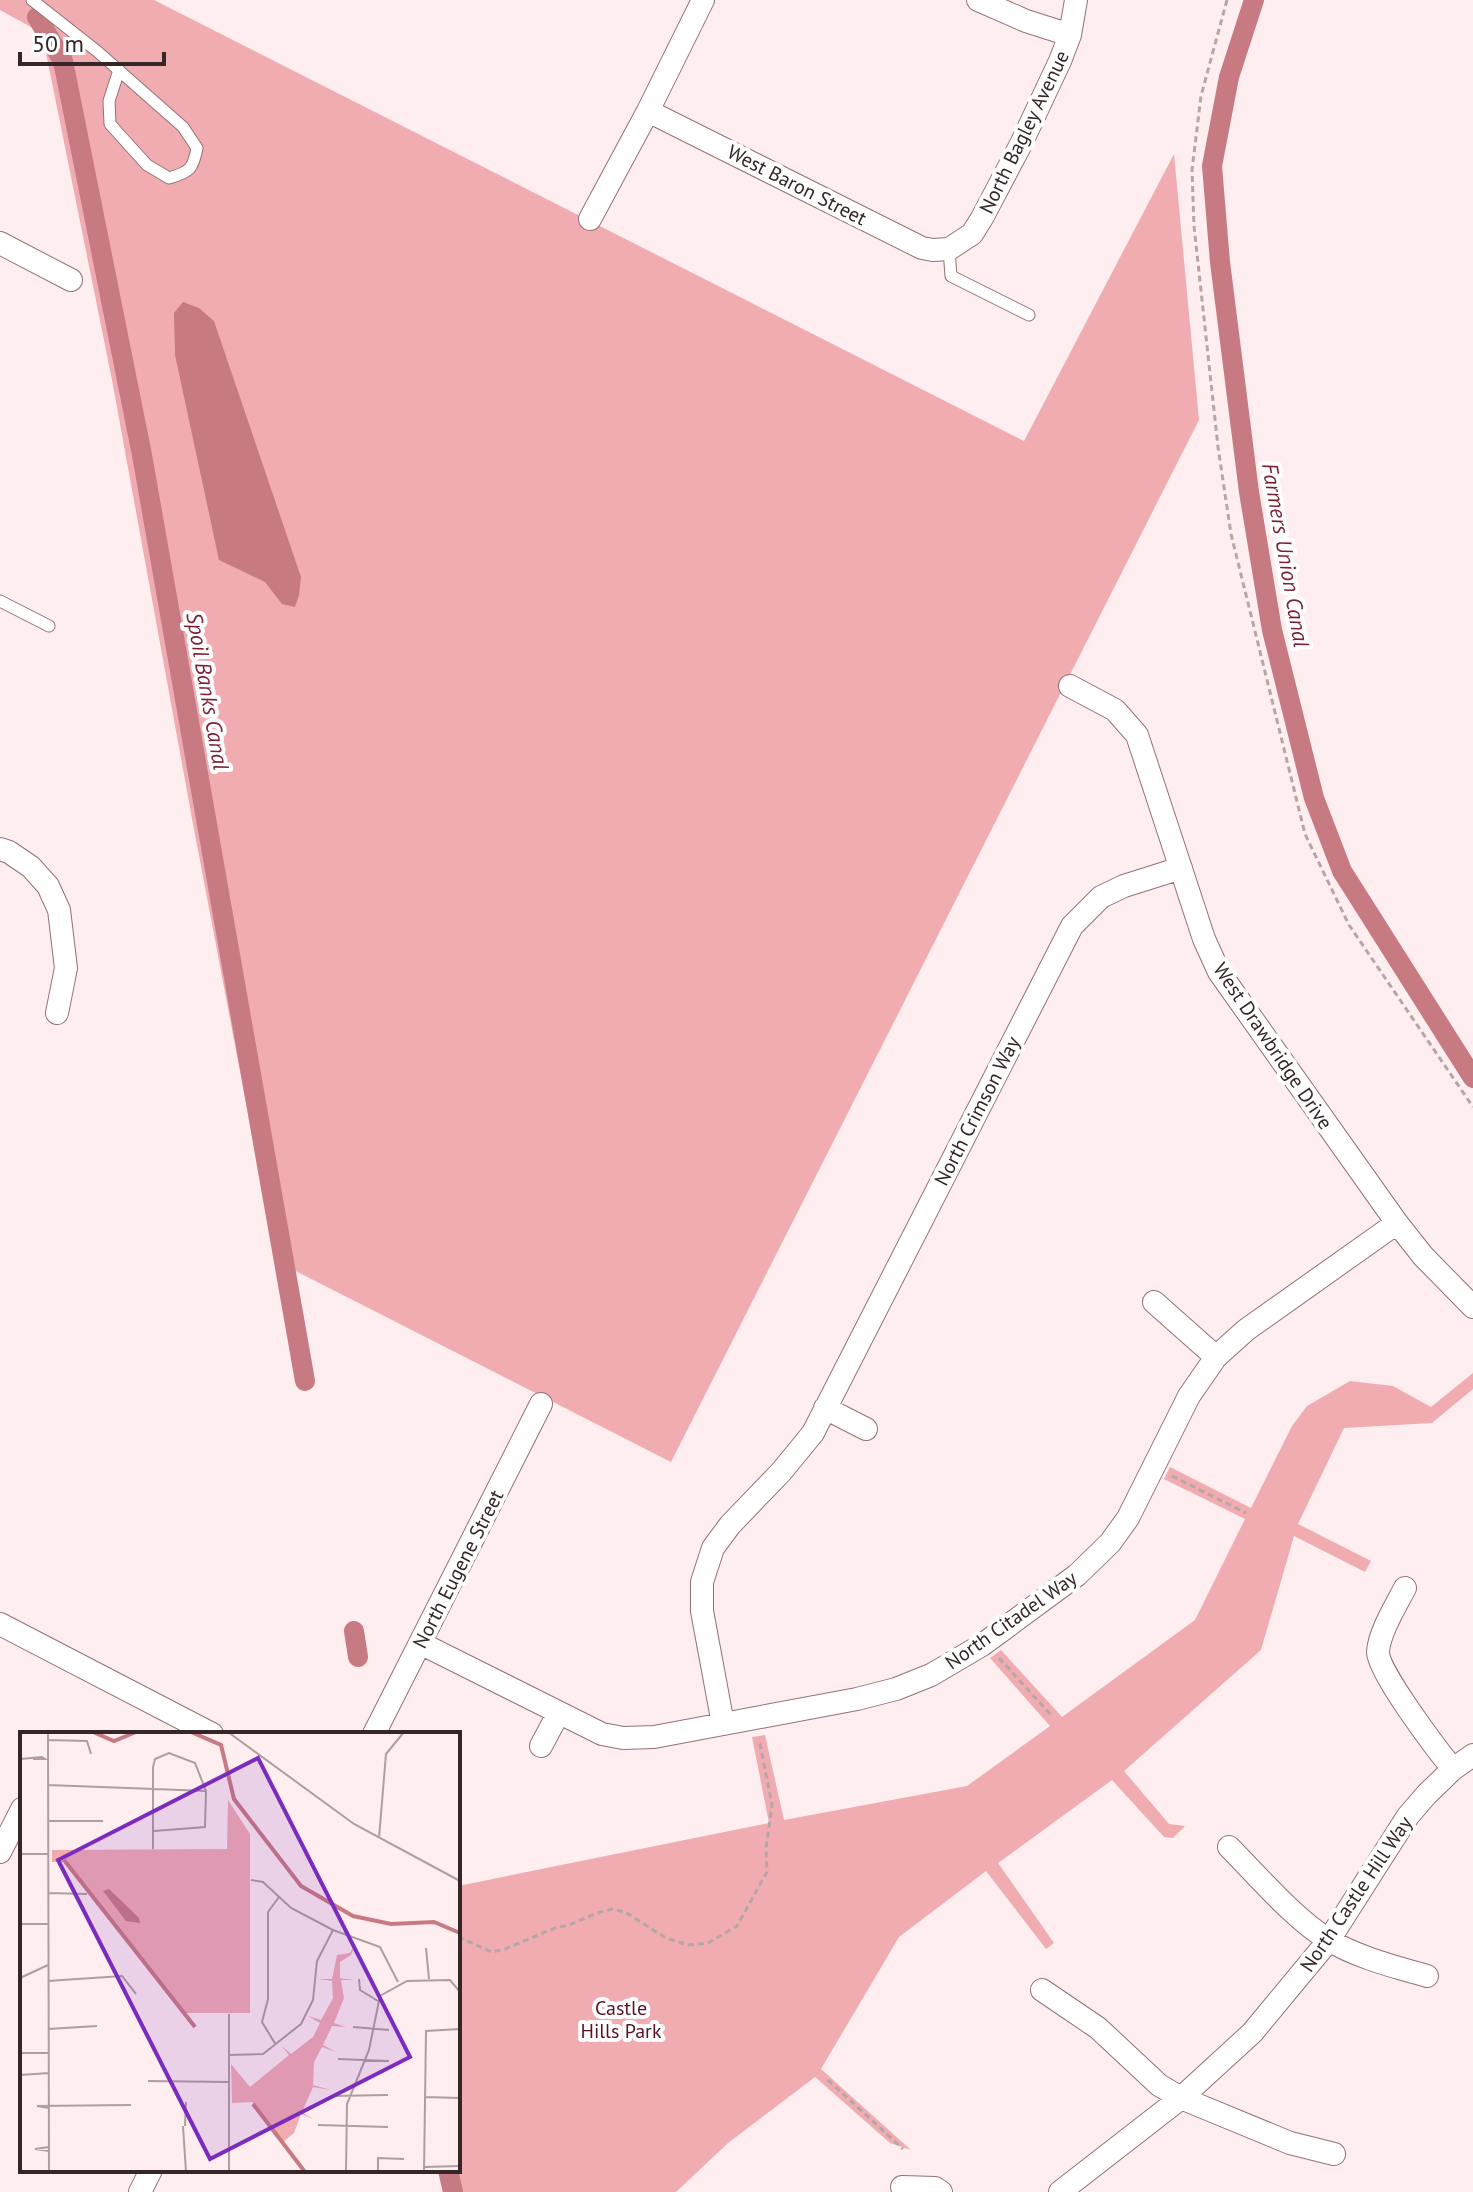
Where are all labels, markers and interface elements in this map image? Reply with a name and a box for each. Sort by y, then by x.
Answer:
scale bar [20,16,164,66]
text: 50 m [32,28,84,59]
street label: North Bagley Avenue [973,46,1075,218]
street label: West Baron Street [723,139,871,231]
water label: Farmers Union Canal [1256,461,1316,649]
water label: Spoil Banks Canal [180,610,236,772]
street label: West Drawbridge Drive [1208,958,1338,1134]
street label: North Crimson Way [928,1031,1026,1190]
street label: North Eugene Street [407,1485,509,1653]
street label: North Citadel Way [940,1565,1082,1675]
inset map [20,1732,460,2172]
street label: North Castle Hill Way [1294,1810,1418,1977]
park label: Castle Hills Park [580,1995,662,2044]

